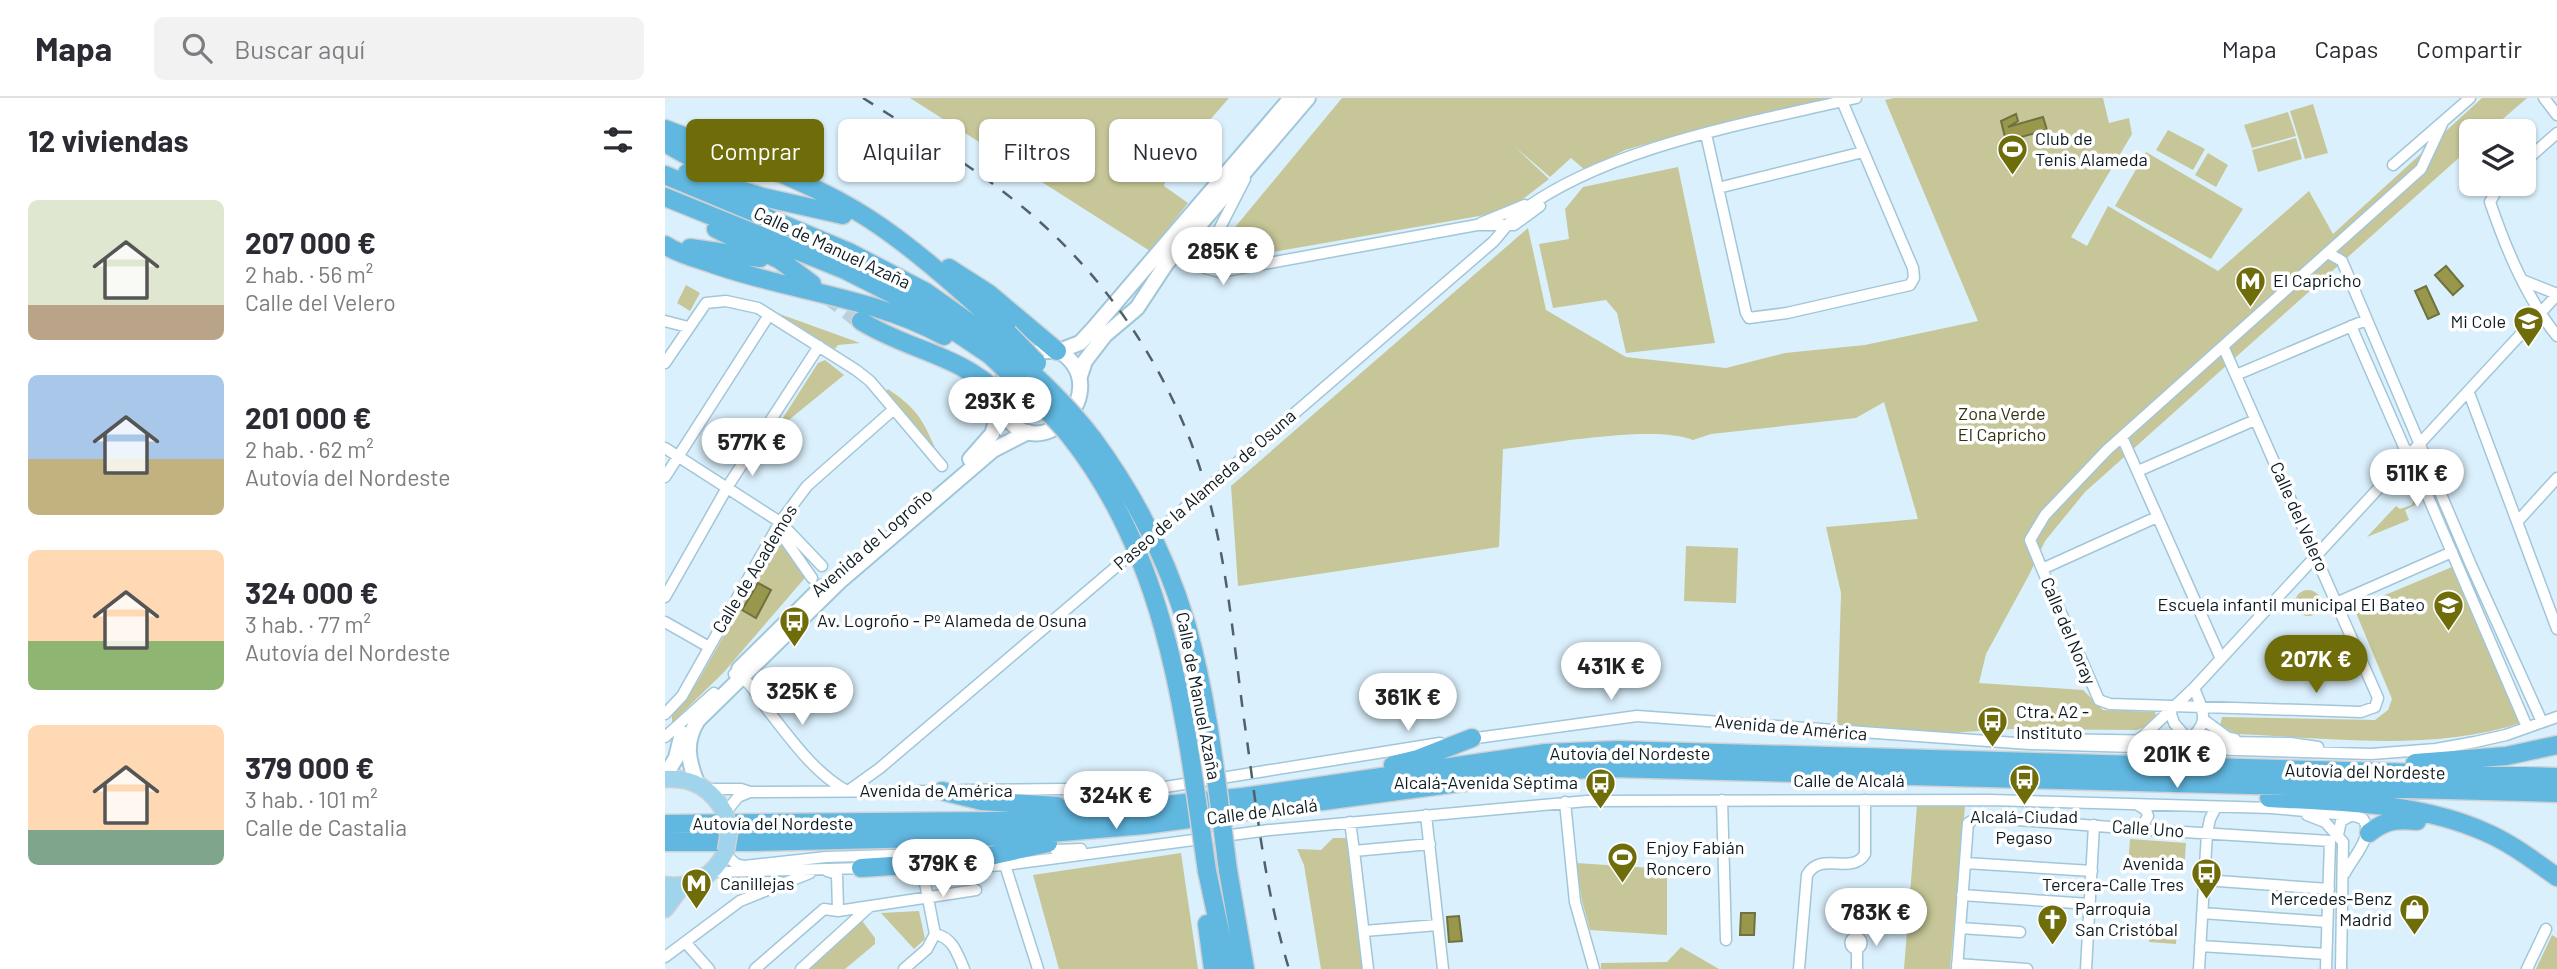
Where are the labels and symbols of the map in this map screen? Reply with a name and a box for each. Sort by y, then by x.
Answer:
place label: Club de Tenis Alameda [2035,127,2148,170]
sports icon: Club de Tenis Alameda [1995,132,2029,176]
street label: Calle de Manuel Azaña [751,201,914,293]
pin: 285K € [1166,228,1280,287]
metro station icon: El Capricho [2233,264,2267,308]
place label: El Capricho [2273,269,2361,291]
school or university icon: Mi Cole [2512,305,2546,349]
place label: Mi Cole [2450,310,2506,332]
pin: 293K € [943,378,1057,437]
park label: Zona Verde El Capricho [1958,402,2046,445]
street label: Paseo de la Alameda de Osuna [1109,404,1300,574]
pin: 577K € [695,418,809,478]
pin: 511K € [2360,450,2474,509]
street label: Calle del Velero [2266,458,2334,575]
street label: Avenida de Logroño [806,484,937,601]
street label: Calle de Academos [707,500,801,637]
street label: Calle del Noray [2036,574,2101,688]
school or university icon: Escuela infantil municipal El Bateo [2431,588,2465,632]
place label: Escuela infantil municipal El Bateo [2157,593,2425,615]
bus stop icon: Av. Logroño - Pº Alameda de Osuna [777,604,811,648]
place label: Av. Logroño - Pº Alameda de Osuna [817,609,1087,631]
street label: Calle de Manuel Azaña [1172,610,1226,781]
pin: 207K € [2259,636,2373,695]
pin: 431K € [1554,642,1668,702]
pin: 325K € [745,668,859,727]
pin: 361K € [1351,674,1465,733]
place label: Ctra. A2 - Instituto [2016,700,2089,743]
bus stop icon: Ctra. A2 - Instituto [1976,705,2010,749]
street label: Avenida de América [1714,709,1868,745]
pin: 201K € [2120,730,2234,790]
street label: Autovía del Nordeste [1550,742,1710,764]
street label: Autovía del Nordeste [2284,759,2446,783]
bus stop icon: Alcalá-Ciudad Pegaso [2007,762,2041,806]
bus stop icon: Alcalá-Avenida Séptima [1584,766,1618,810]
street label: Calle de Alcalá [1793,769,1905,791]
place label: Alcalá-Avenida Séptima [1394,771,1578,793]
pin: 324K € [1059,772,1173,831]
street label: Avenida de América [859,779,1013,801]
street label: Calle de Alcalá [1205,793,1319,829]
place label: Alcalá-Ciudad Pegaso [1970,805,2078,848]
street label: Autovía del Nordeste [693,812,853,834]
street label: Calle Uno [2111,814,2185,842]
place label: Enjoy Fabián Roncero [1646,836,1745,879]
pin: 379K € [886,840,1000,899]
sports icon: Enjoy Fabián Roncero [1606,841,1640,885]
place label: Avenida Tercera-Calle Tres [2042,852,2184,895]
bus stop icon: Avenida Tercera-Calle Tres [2190,857,2224,901]
metro station icon: Canillejas [680,867,714,911]
place label: Canillejas [720,872,794,894]
place label: Mercedes-Benz Madrid [2271,887,2392,930]
pin: 783K € [1819,888,1933,948]
shop icon: Mercedes-Benz Madrid [2398,892,2432,936]
place label: Parroquia San Cristóbal [2075,897,2178,940]
church icon: Parroquia San Cristóbal [2035,902,2069,946]

